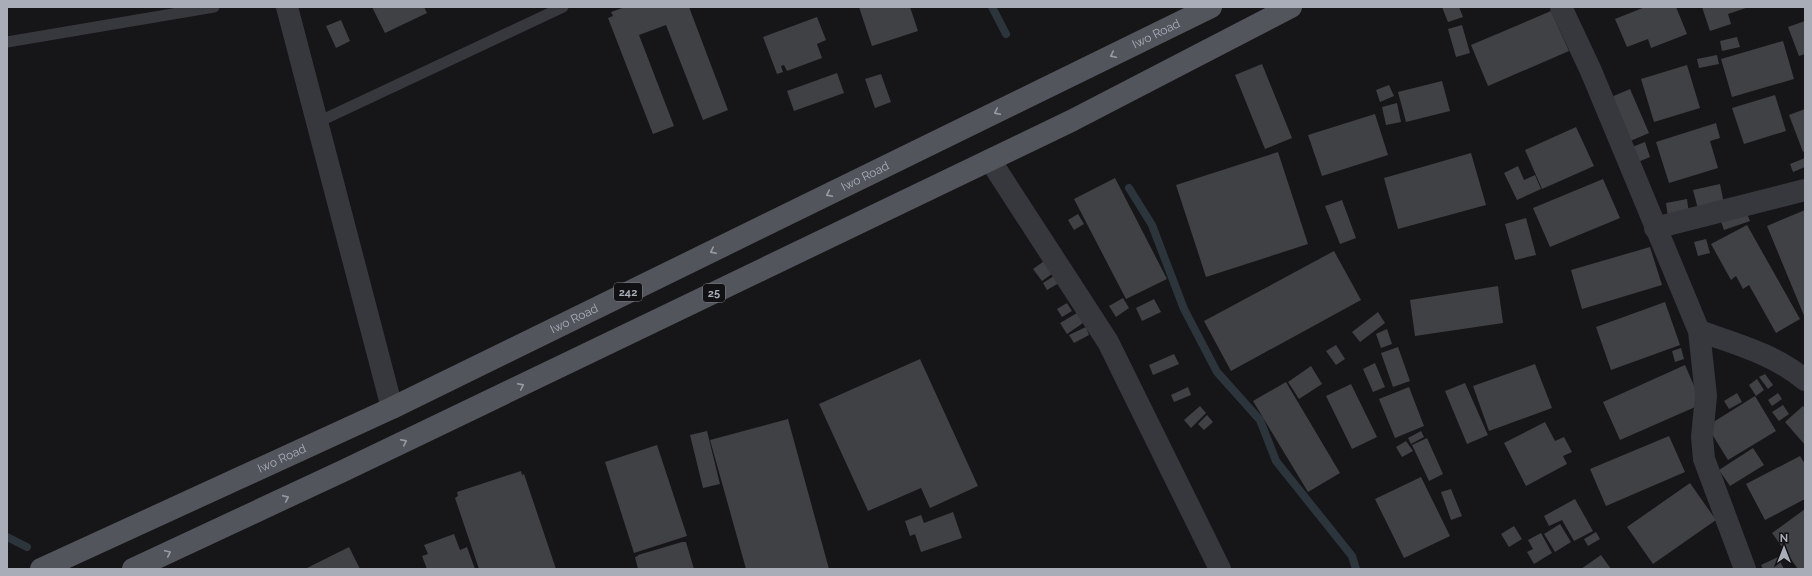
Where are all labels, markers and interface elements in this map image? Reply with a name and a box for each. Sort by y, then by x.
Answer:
street label: Iwo Road [1130,16,1182,51]
one-way arrow [1110,50,1118,58]
one-way arrow [993,107,1001,115]
street label: Iwo Road [839,159,891,194]
one-way arrow [826,189,834,197]
one-way arrow [709,246,717,254]
road number: 242 [614,283,642,301]
road number: 25 [703,284,725,302]
street label: Iwo Road [548,301,600,336]
one-way arrow [517,383,524,391]
one-way arrow [399,439,407,447]
street label: Iwo Road [256,441,308,476]
one-way arrow [282,495,289,503]
north arrow [1764,528,1804,568]
text: N [1780,532,1788,545]
one-way arrow [165,549,172,557]

